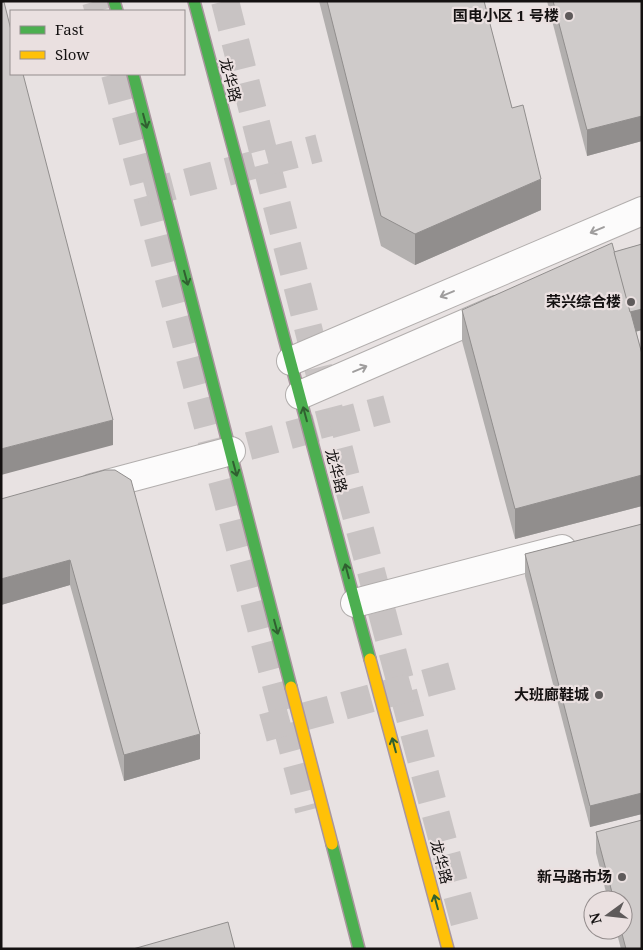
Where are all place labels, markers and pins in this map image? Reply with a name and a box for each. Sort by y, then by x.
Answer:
place label: 国电小区 1 号楼 [453,5,559,25]
marker: 国电小区 1 号楼 [563,10,575,22]
place label: 荣兴综合楼 [546,291,621,311]
marker: 荣兴综合楼 [625,296,637,308]
place label: 大班廊鞋城 [514,684,589,704]
marker: 大班廊鞋城 [593,689,605,701]
place label: 新马路市场 [537,866,612,886]
marker: 新马路市场 [616,871,628,883]

